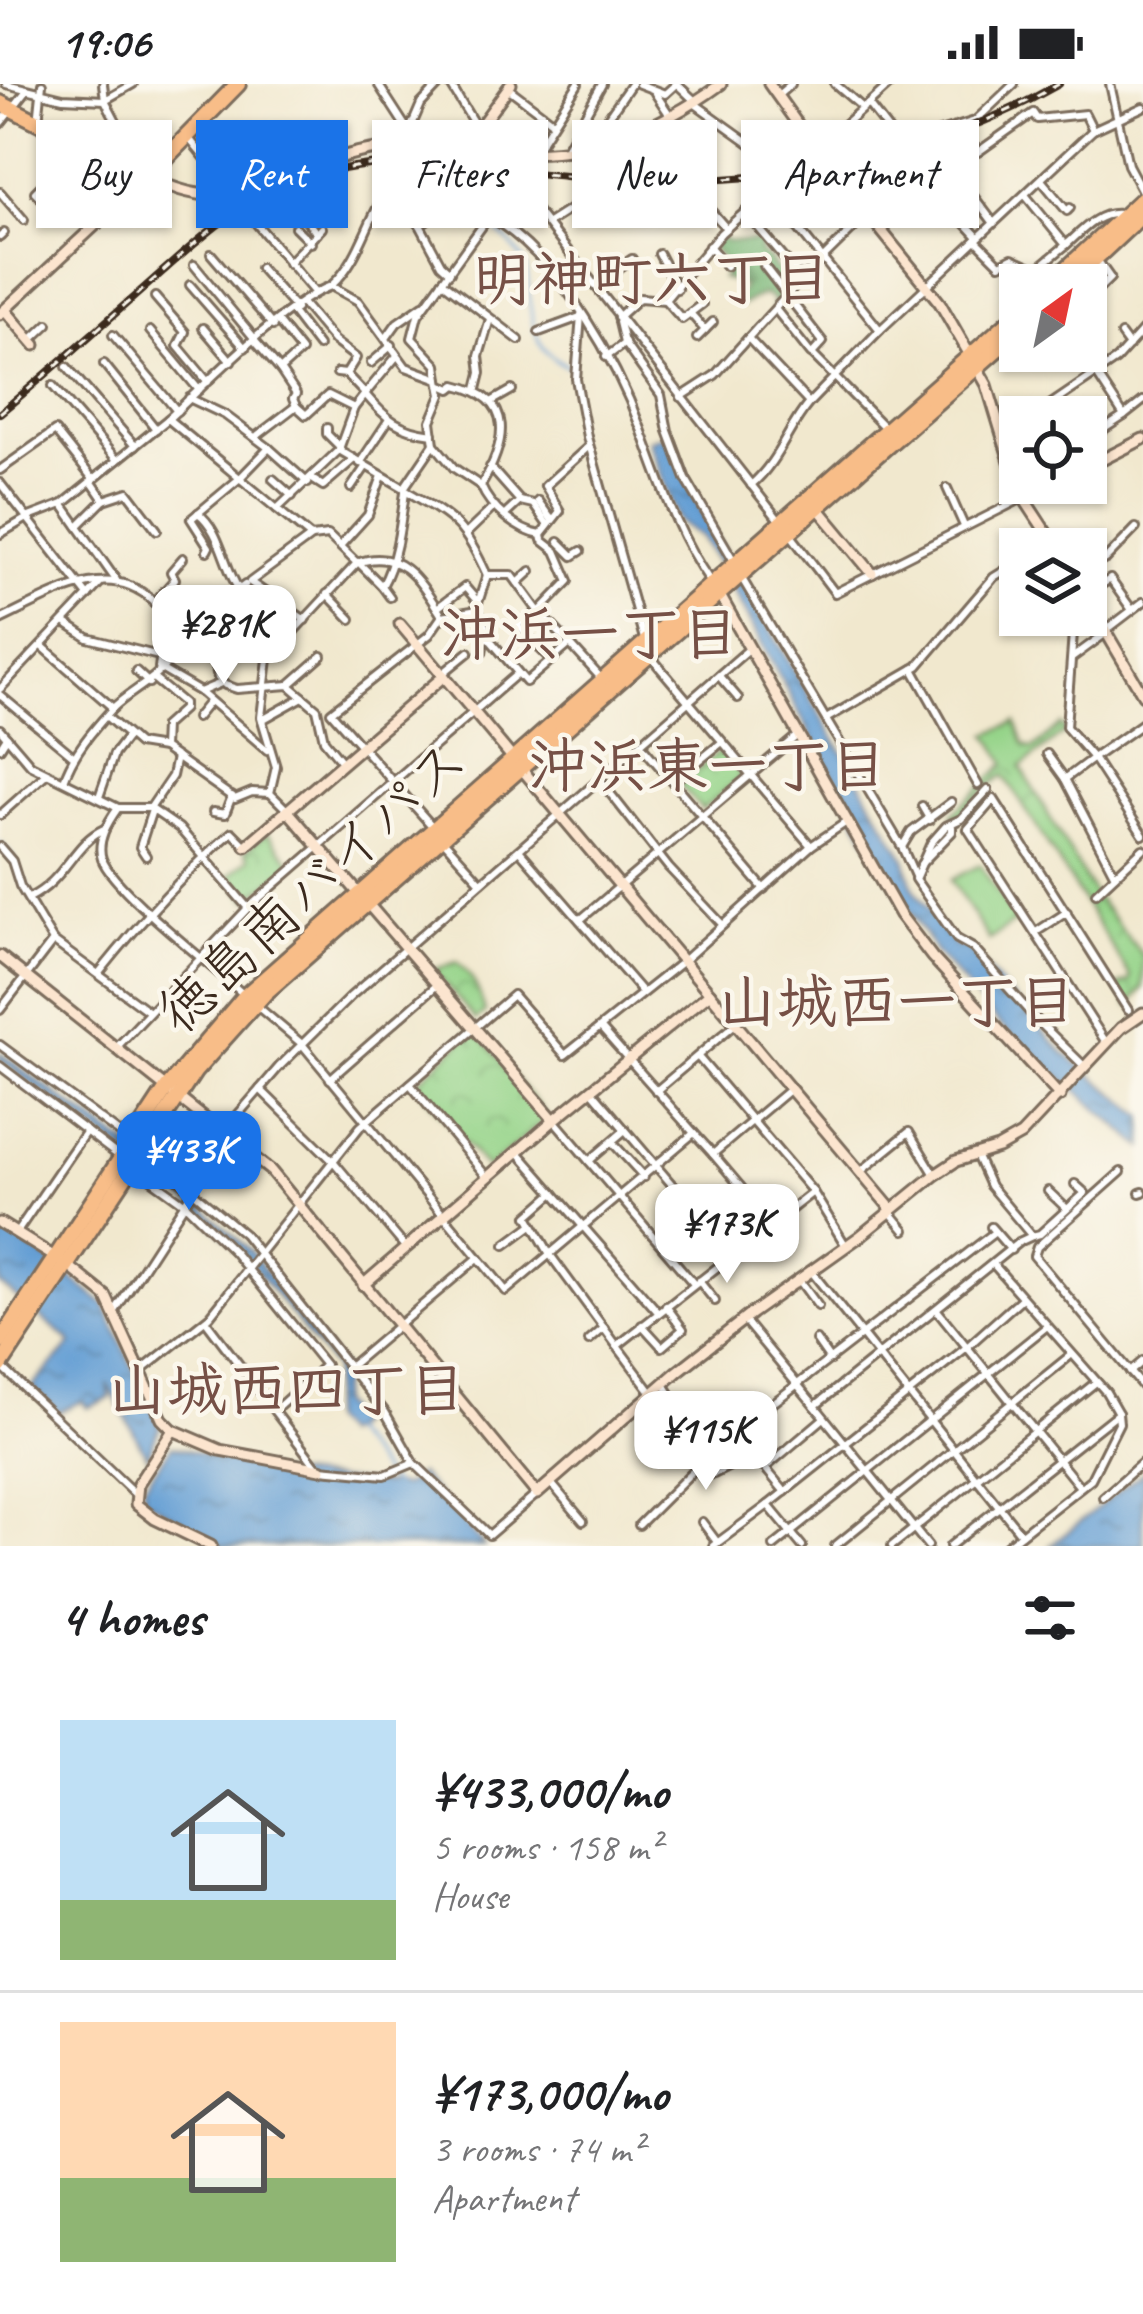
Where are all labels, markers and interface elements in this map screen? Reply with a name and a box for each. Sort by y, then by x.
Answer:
text: 19:06 [60,14,150,71]
chip: Buy [36,120,172,228]
chip: Rent [196,120,348,228]
chip: Filters [372,120,548,228]
chip: New [572,120,717,228]
chip: Apartment [741,120,979,228]
district label: 明神町六丁目 [472,241,832,317]
north arrow [999,264,1107,372]
map controls [999,264,1107,636]
button: locate [999,396,1107,504]
button: layers [999,528,1107,636]
pin: ¥281K [140,585,308,687]
district label: 沖浜一丁目 [440,596,740,672]
text: ¥281K [179,599,269,648]
street label: 徳島南バイパス [142,724,482,1048]
district label: 沖浜東一丁目 [528,728,888,804]
district label: 山城西一丁目 [717,964,1077,1040]
pin: ¥433K [105,1111,273,1213]
text: ¥433K [144,1125,234,1174]
pin: ¥173K [643,1184,811,1286]
text: ¥173K [682,1198,772,1247]
district label: 山城西四丁目 [107,1352,467,1428]
pin: ¥115K [622,1391,790,1493]
text: ¥115K [661,1405,751,1454]
icon: filters [1017,1585,1083,1651]
text: 4 homes [60,1586,204,1650]
text: ¥433,000/mo [432,1759,668,1823]
icon: home [156,1768,300,1912]
text: 5 rooms · 158 m² [432,1823,660,1872]
text: House [432,1872,508,1921]
text: ¥173,000/mo [432,2061,668,2125]
icon: home [156,2070,300,2214]
text: 3 rooms · 74 m² [432,2125,643,2174]
text: Apartment [432,2174,575,2223]

